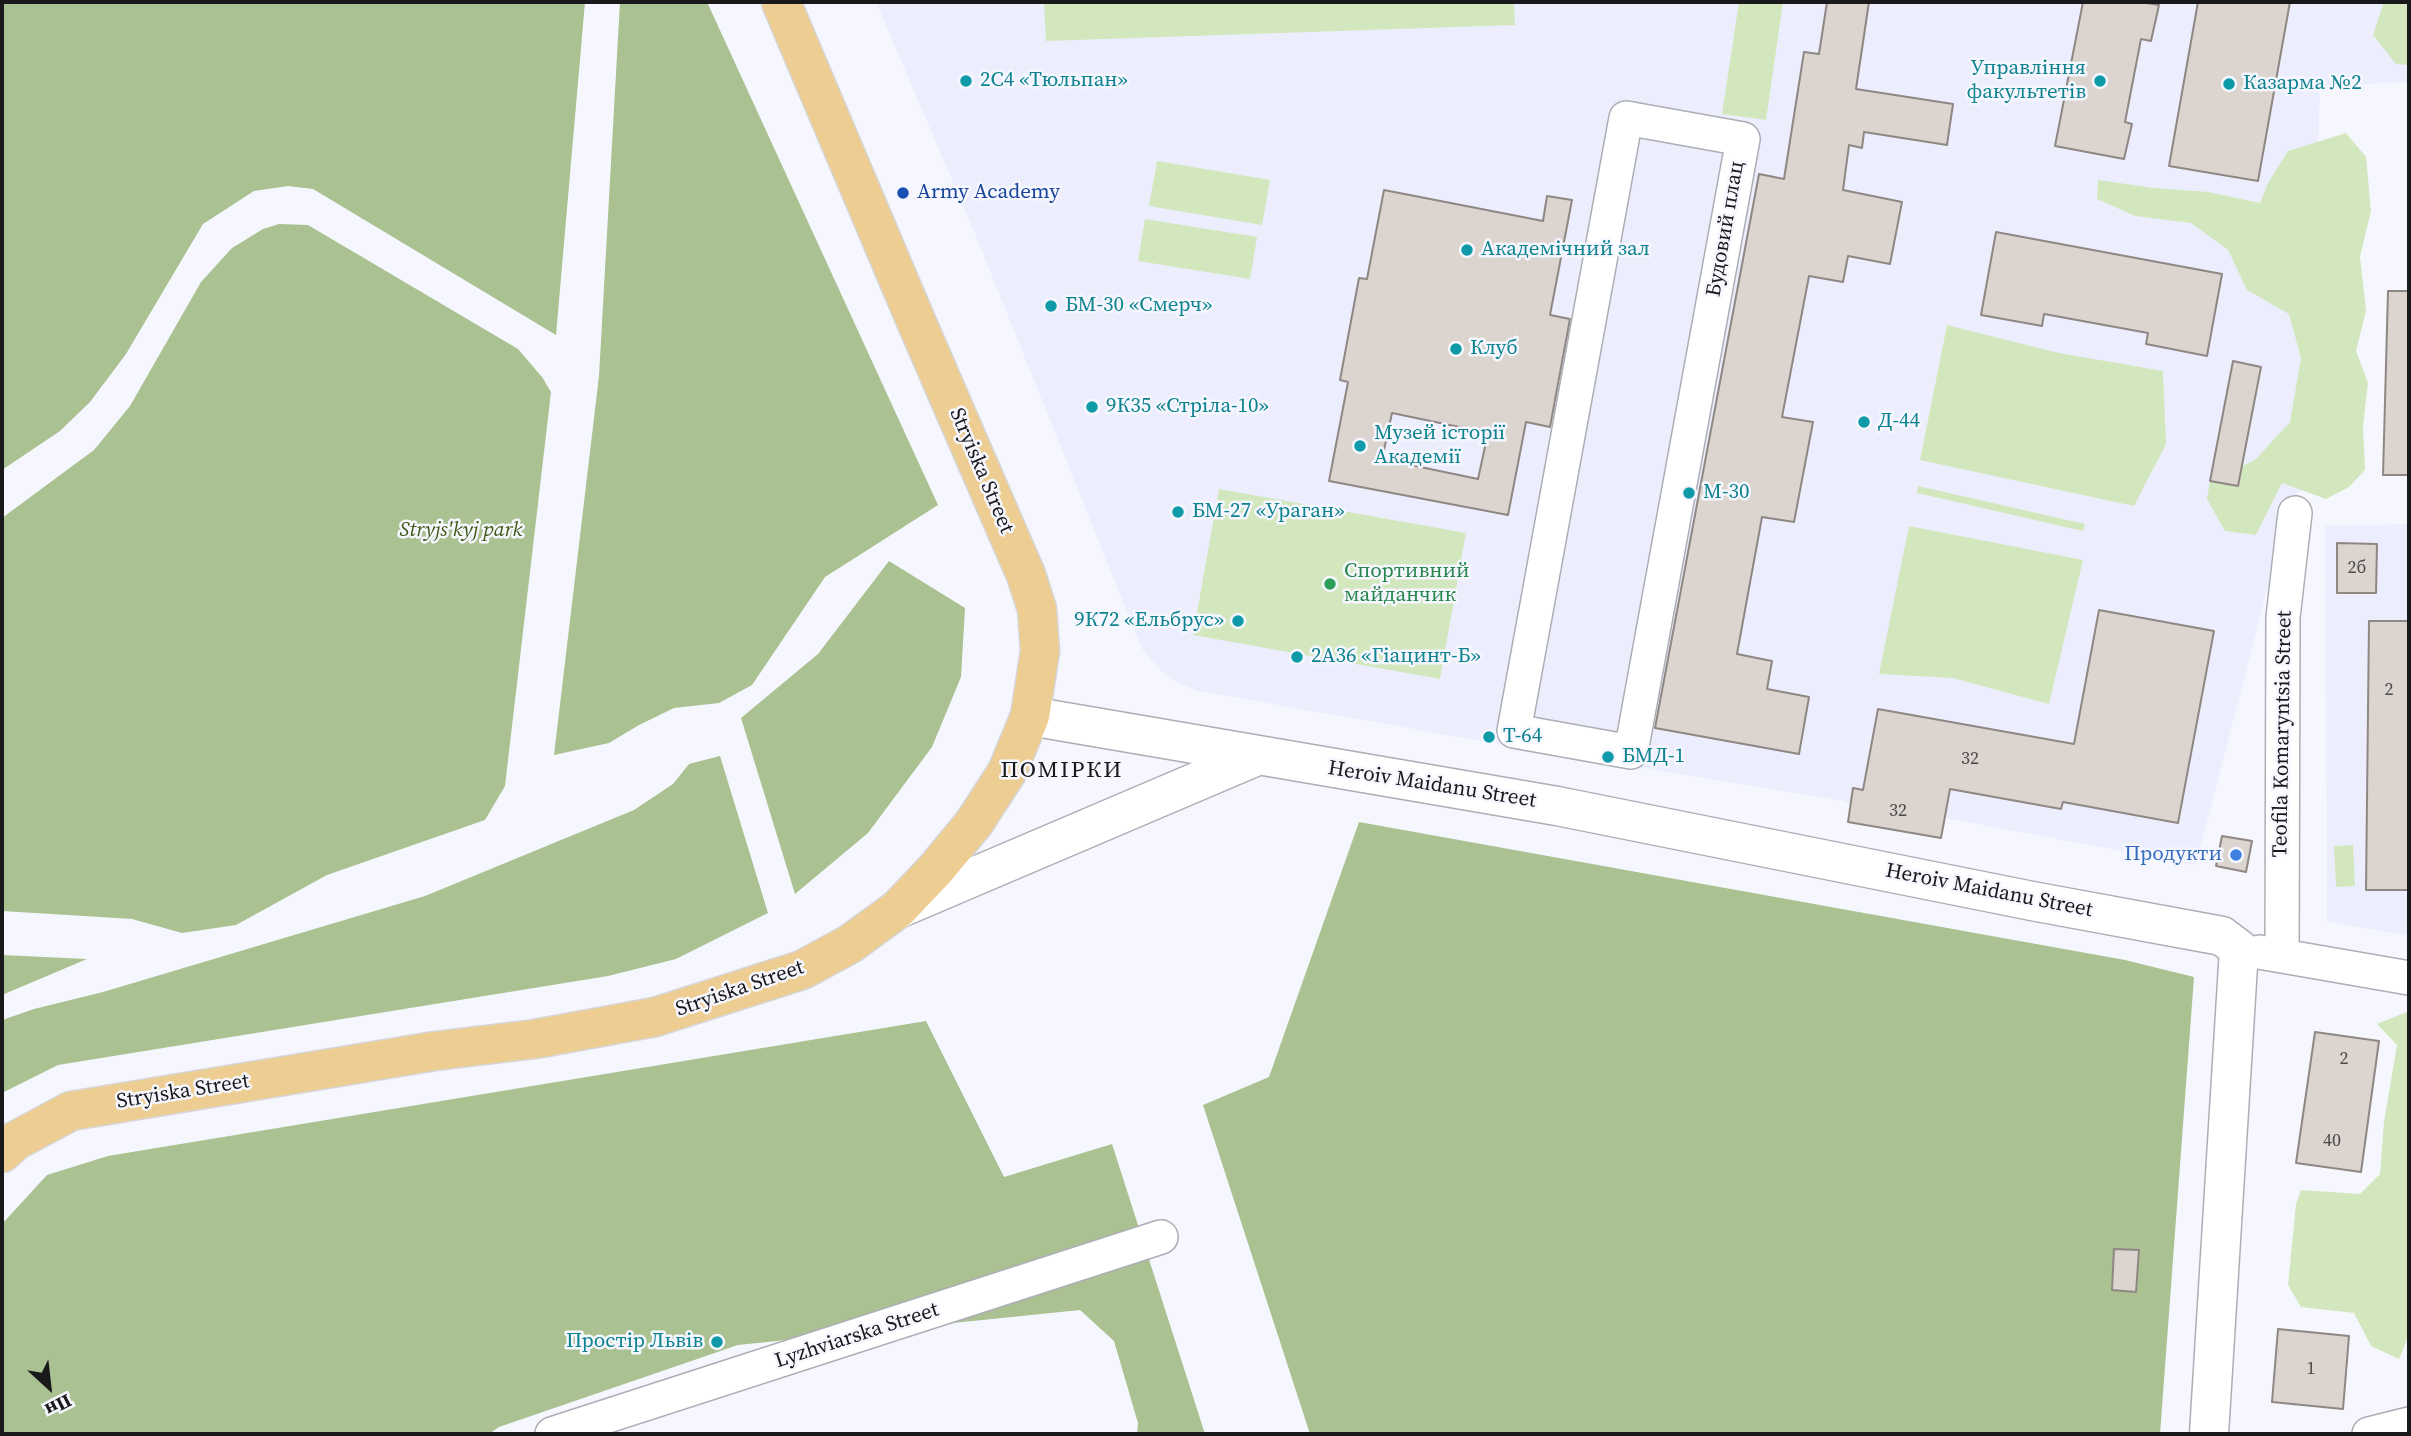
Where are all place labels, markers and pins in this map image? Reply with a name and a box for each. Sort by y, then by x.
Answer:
place label: Управління факультетів [1967,56,2086,106]
place label: 2С4 «Тюльпан» [980,68,1128,94]
place label: Казарма №2 [2243,71,2362,97]
marker: 2С4 «Тюльпан» [958,73,974,89]
marker: Управління факультетів [2092,73,2108,89]
marker: Казарма №2 [2221,76,2237,92]
place label: Army Academy [917,180,1060,206]
marker: Army Academy [895,185,911,201]
place label: Академічний зал [1481,237,1650,263]
marker: Академічний зал [1459,242,1475,258]
place label: БМ-30 «Смерч» [1065,293,1212,319]
marker: БМ-30 «Смерч» [1043,298,1059,314]
place label: Клуб [1470,336,1518,362]
marker: Клуб [1448,341,1464,357]
place label: 9К35 «Стріла-10» [1106,394,1269,420]
marker: 9К35 «Стріла-10» [1084,399,1100,415]
place label: Д-44 [1878,409,1920,435]
marker: Д-44 [1856,414,1872,430]
place label: Музей історії Академії [1374,421,1505,471]
marker: Музей історії Академії [1352,438,1368,454]
place label: М-30 [1703,480,1749,506]
marker: М-30 [1681,485,1697,501]
place label: БМ-27 «Ураган» [1192,499,1344,525]
marker: БМ-27 «Ураган» [1170,504,1186,520]
place label: Спортивний майданчик [1344,559,1470,609]
marker: Спортивний майданчик [1322,576,1338,592]
place label: 9К72 «Ельбрус» [1074,608,1224,634]
marker: 9К72 «Ельбрус» [1230,613,1246,629]
place label: 2А36 «Гіацинт-Б» [1311,644,1481,670]
marker: 2А36 «Гіацинт-Б» [1289,649,1305,665]
place label: Т-64 [1503,724,1542,750]
marker: Т-64 [1481,729,1497,745]
place label: БМД-1 [1622,744,1685,770]
marker: БМД-1 [1600,749,1616,765]
place label: Продукти [2124,842,2222,868]
marker: Продукти [2228,847,2244,863]
place label: Простір Львів [566,1329,703,1355]
marker: Простір Львів [709,1334,725,1350]

